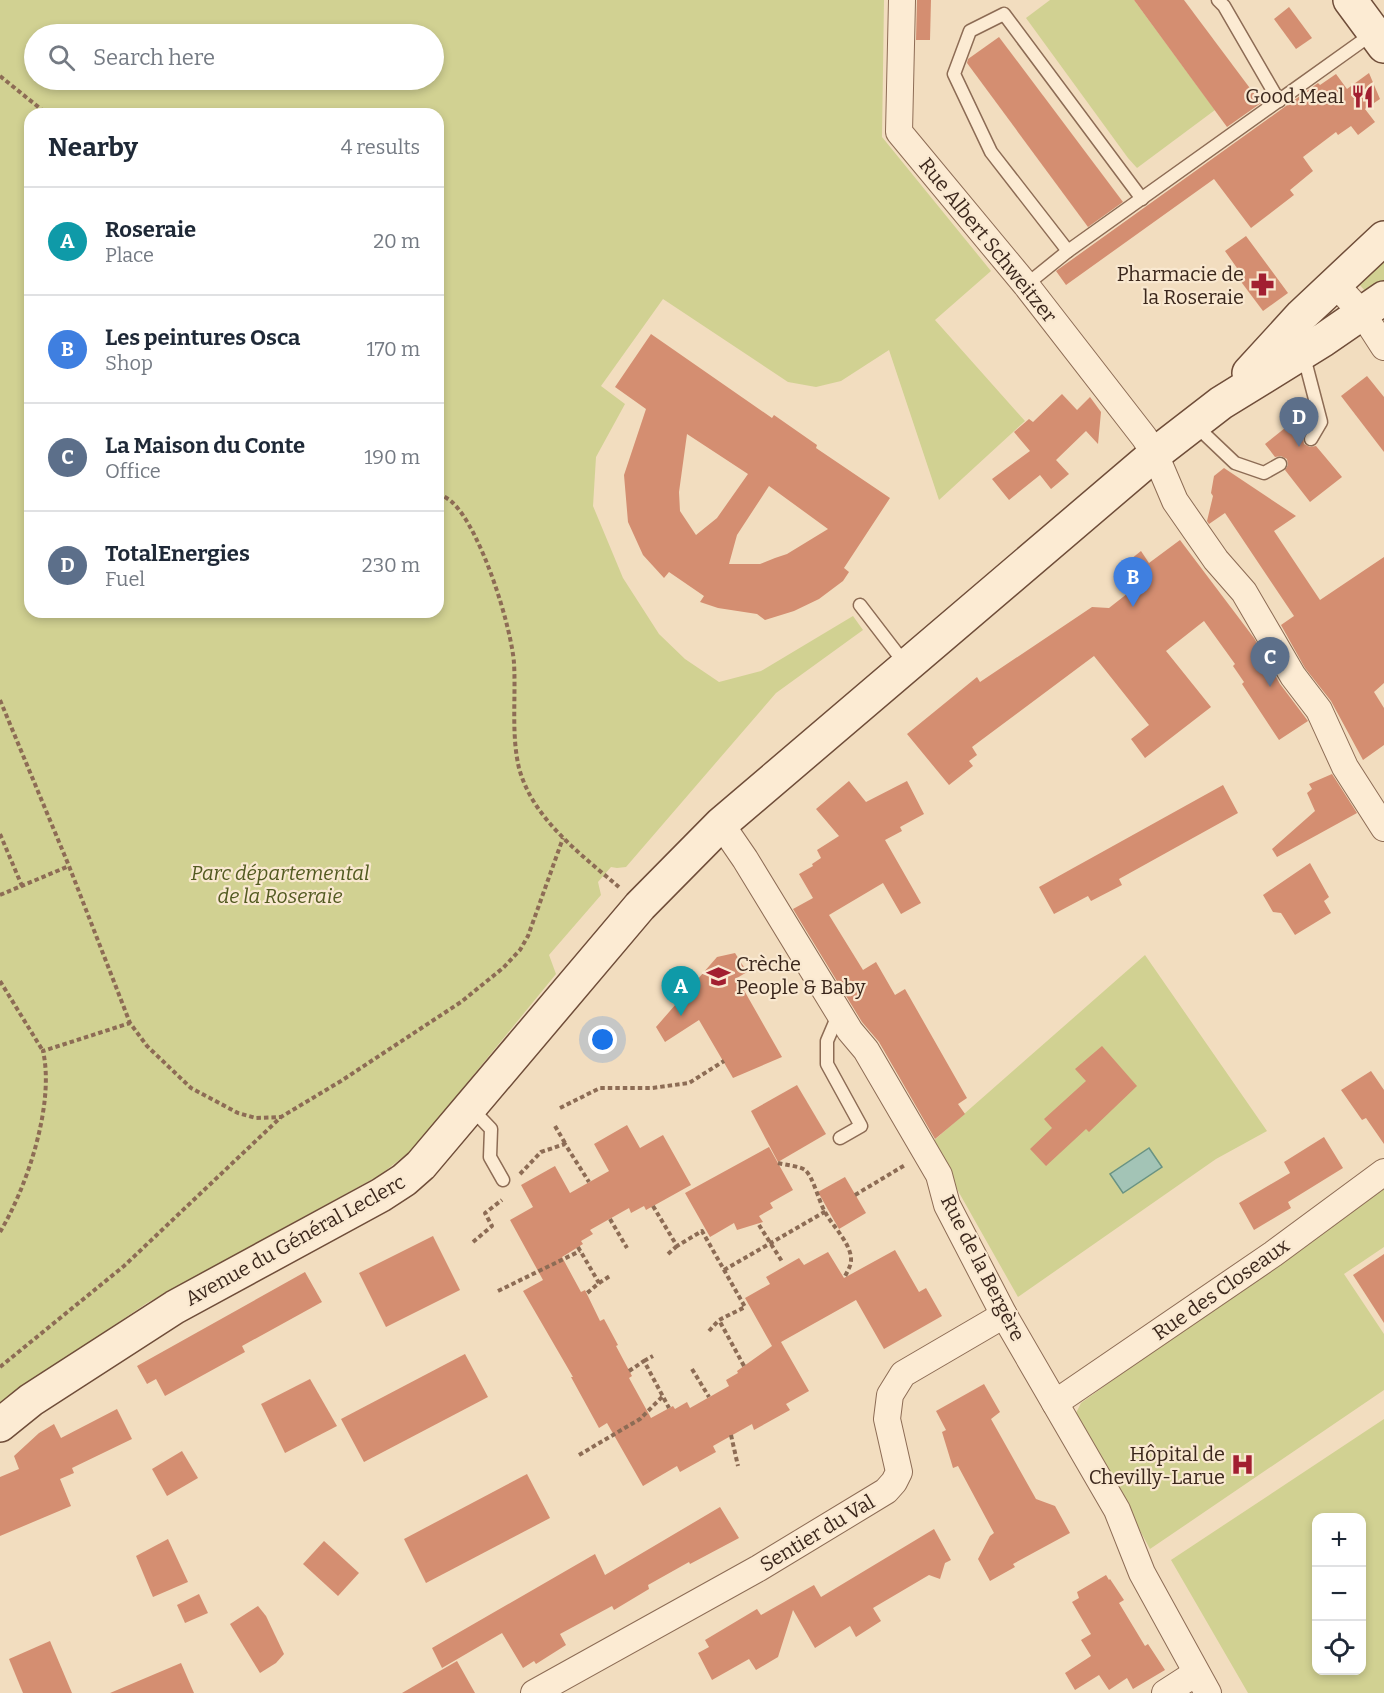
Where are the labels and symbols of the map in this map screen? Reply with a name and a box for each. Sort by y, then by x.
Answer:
restaurant icon: Good Meal [1349,83,1375,109]
place label: Good Meal [1245,84,1344,108]
street label: Rue Albert Schweitzer [914,153,1062,327]
place label: Pharmacie de la Roseraie [1117,262,1244,309]
pharmacy icon: Pharmacie de la Roseraie [1249,272,1275,298]
pin: D [1280,398,1318,447]
pin: B [1114,558,1152,607]
pin: C [1250,638,1290,687]
park label: Parc départemental de la Roseraie [191,861,369,908]
place label: Crèche People & Baby [736,952,866,999]
school or university icon: Crèche People & Baby [705,963,731,989]
pin: A [662,966,700,1016]
your location [588,1025,617,1054]
street label: Avenue du Général Leclerc [181,1169,409,1311]
street label: Rue de la Bergère [936,1191,1030,1345]
street label: Rue des Closeaux [1148,1233,1294,1345]
place label: Hôpital de Chevilly-Larue [1089,1442,1225,1489]
hospital icon: Hôpital de Chevilly-Larue [1230,1452,1256,1478]
street label: Sentier du Val [755,1489,879,1577]

